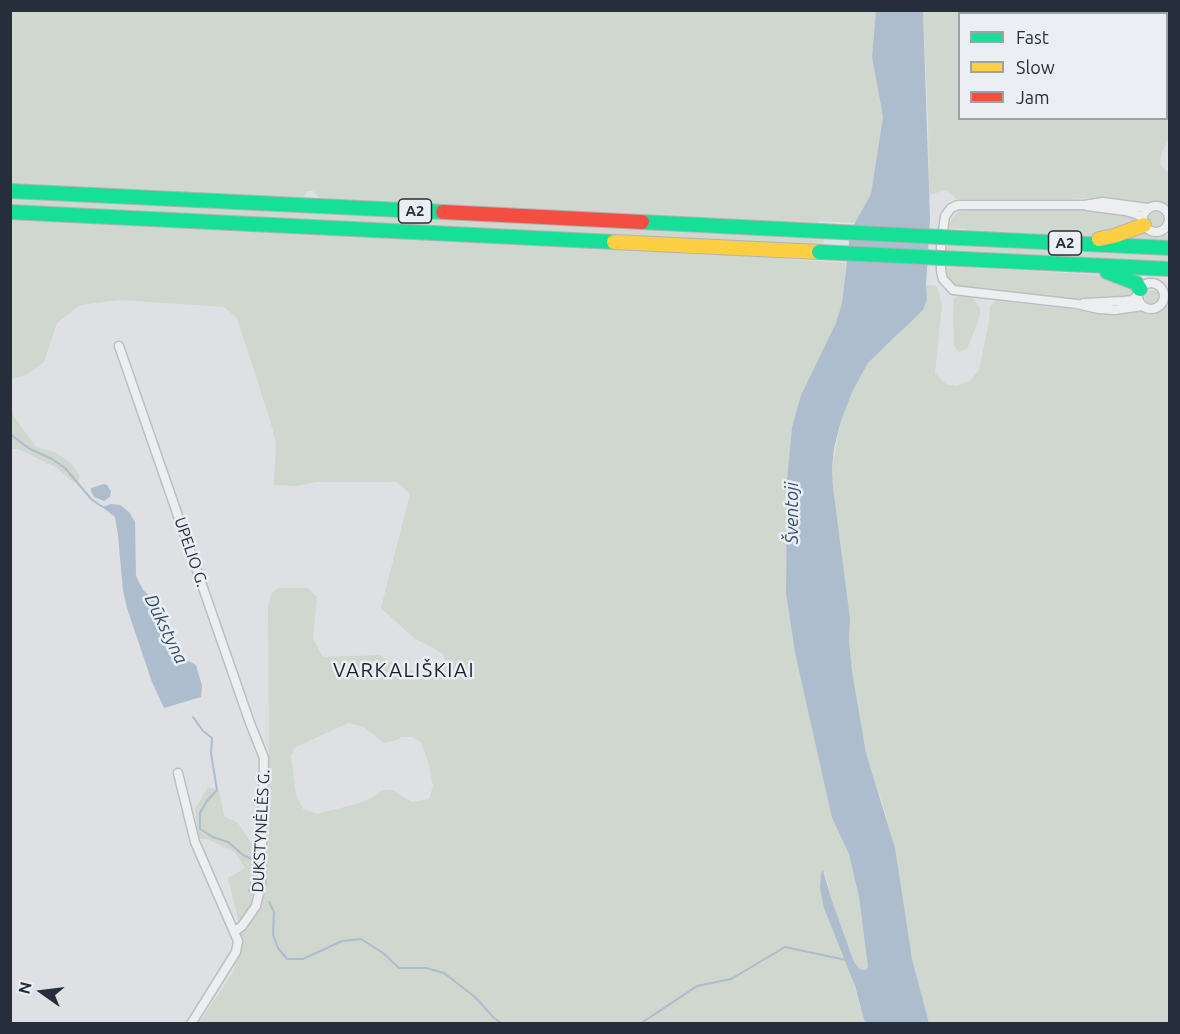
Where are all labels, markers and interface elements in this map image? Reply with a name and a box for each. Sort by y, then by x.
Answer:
legend [958,12,1168,120]
text: Fast [1016,27,1049,47]
text: Slow [1016,57,1055,77]
text: Jam [1016,87,1050,107]
road number: A2 [398,199,432,223]
road number: A2 [1048,231,1082,255]
water label: Šventoji [781,482,803,544]
street label: UPELIO G. [170,515,212,589]
water label: Dūkstyna [140,591,192,667]
district label: VARKALIŠKIAI [333,658,475,682]
street label: DUKSTYNĖLĖS G. [248,769,274,893]
north arrow [12,962,72,1022]
text: N [14,980,35,996]

